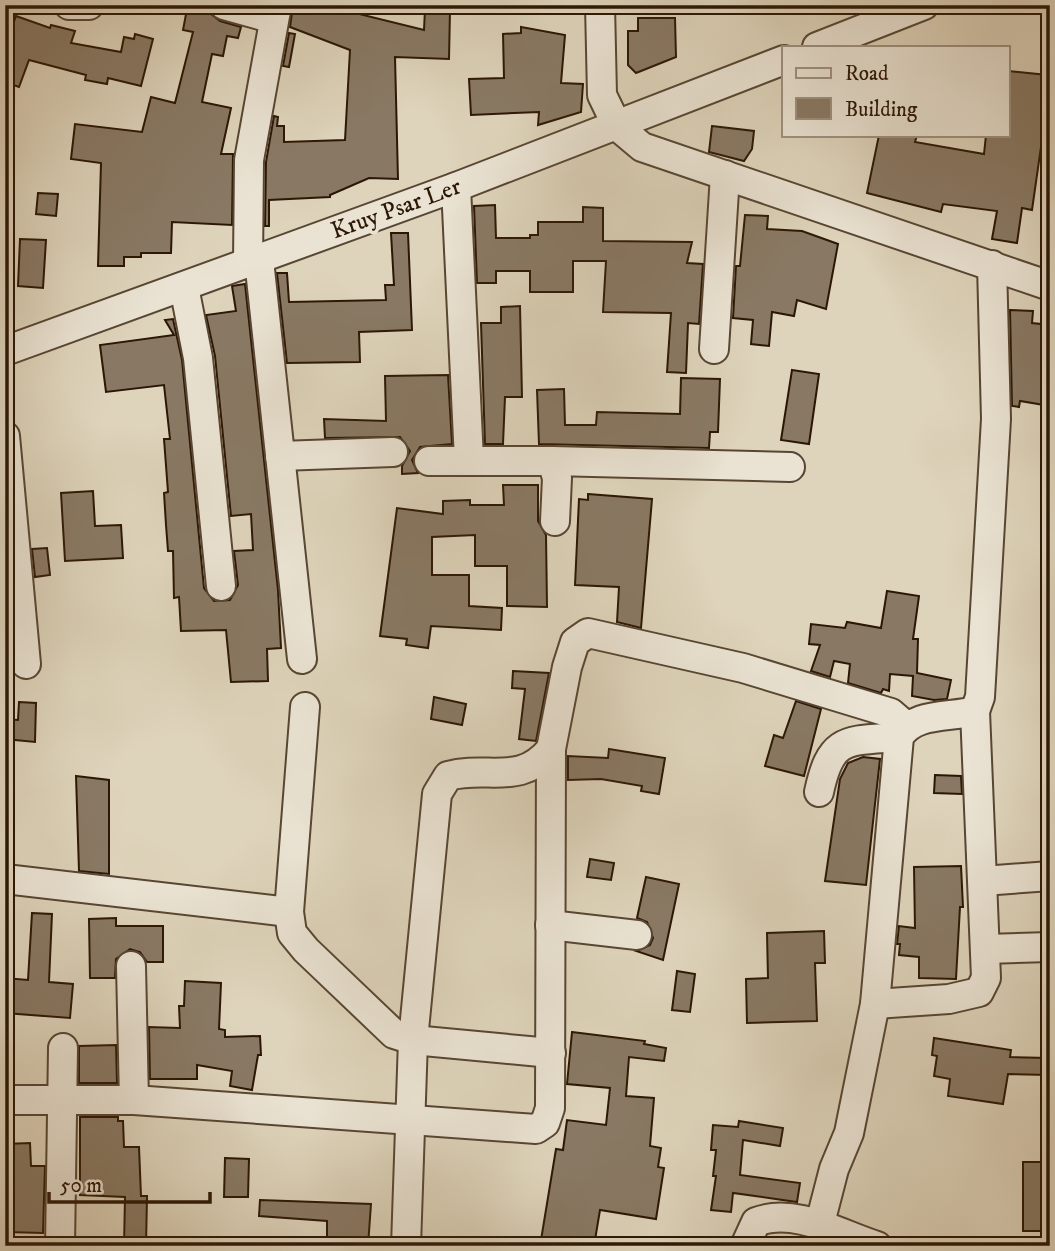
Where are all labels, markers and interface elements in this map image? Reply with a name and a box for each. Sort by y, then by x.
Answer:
legend [782,46,1010,136]
text: Road [845,61,889,87]
text: Building [845,97,918,123]
street label: Kruy Psar Ler [327,172,465,246]
scale bar [49,1160,210,1204]
text: 50 m [60,1173,102,1199]

